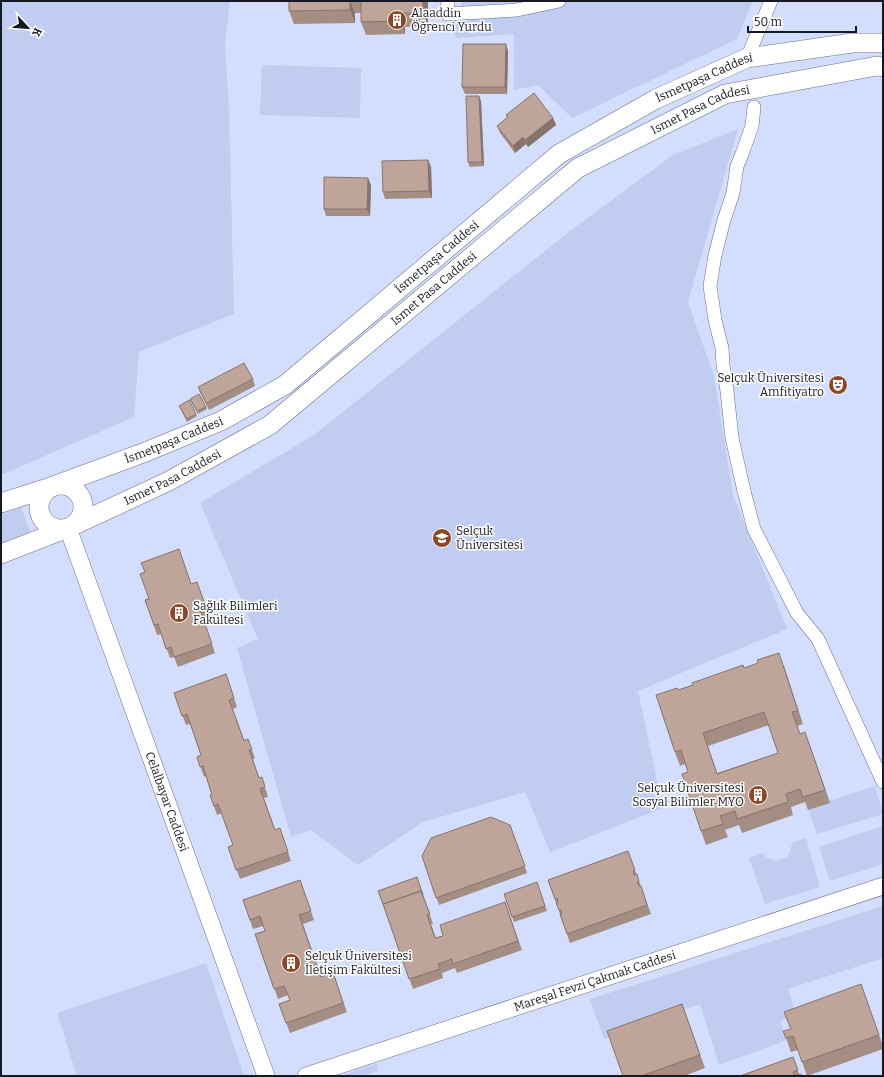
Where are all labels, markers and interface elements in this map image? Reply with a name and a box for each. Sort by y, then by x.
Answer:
place label: Alaaddin Öğrenci Yurdu [411,6,492,34]
north arrow [8,8,48,48]
scale bar [748,8,856,34]
building icon: Alaaddin Öğrenci Yurdu [386,9,408,31]
text: 50 m [754,15,783,29]
text: K [29,26,44,39]
street label: İsmetpaşa Caddesi [653,50,754,105]
street label: Ismet Pasa Caddesi [649,83,751,137]
street label: İsmetpaşa Caddesi [392,217,482,296]
street label: Ismet Pasa Caddesi [388,248,480,328]
place label: Selçuk Üniversitesi Amfitiyatro [717,370,824,399]
theatre icon: Selçuk Üniversitesi Amfitiyatro [827,374,849,396]
street label: İsmetpaşa Caddesi [122,414,226,466]
street label: Ismet Pasa Caddesi [122,446,224,508]
place label: Selçuk Üniversitesi [456,524,524,552]
school or university icon: Selçuk Üniversitesi [431,527,453,549]
place label: Sağlık Bilimleri Fakültesi [193,599,278,627]
building icon: Sağlık Bilimleri Fakültesi [168,602,190,624]
street label: Celalbayar Caddesi [142,750,191,854]
place label: Selçuk Üniversitesi Sosyal Bilimler MYO [632,780,744,809]
building icon: Selçuk Üniversitesi Sosyal Bilimler MYO [747,784,769,806]
place label: Selçuk Üniversitesi İletişim Fakültesi [305,948,412,977]
street label: Mareşal Fevzi Çakmak Caddesi [512,948,678,1014]
building icon: Selçuk Üniversitesi İletişim Fakültesi [280,952,302,974]

